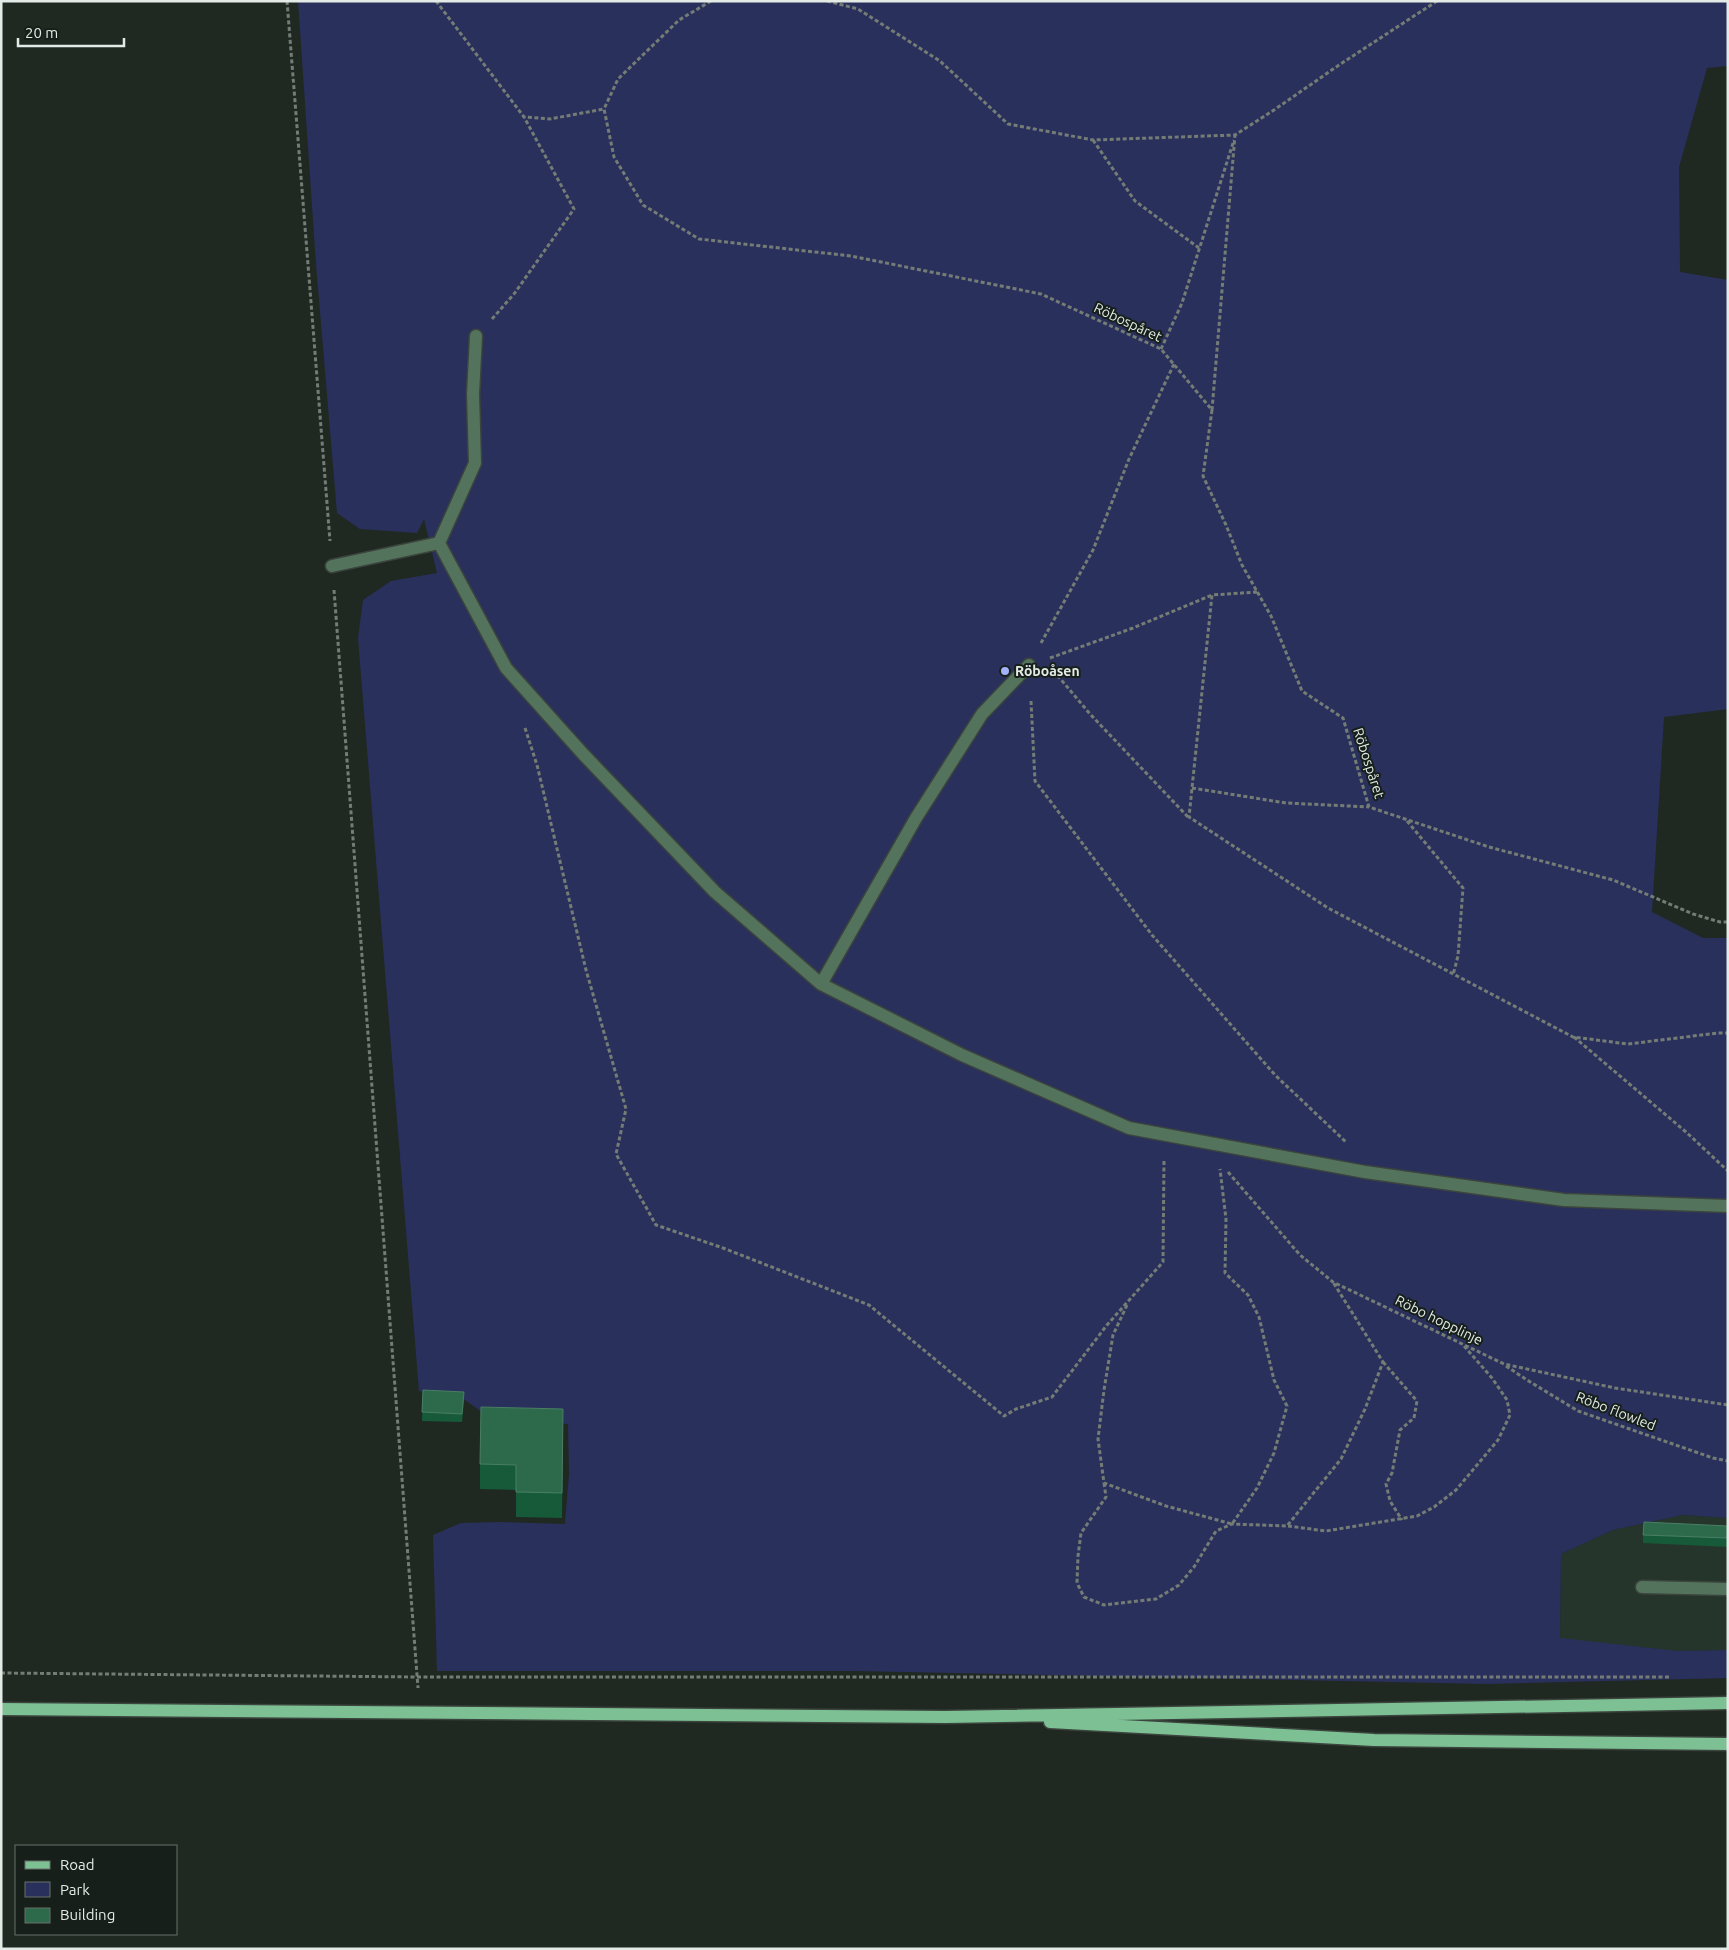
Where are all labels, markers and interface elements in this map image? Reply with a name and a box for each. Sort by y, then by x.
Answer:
scale bar [18,15,124,47]
text: 20 m [25,24,58,41]
street label: Röbospåret [1091,299,1165,345]
place label: Röboåsen [1015,663,1080,679]
marker: Röboåsen [999,665,1011,677]
street label: Röbospåret [1350,726,1388,801]
street label: Röbo hopplinje [1393,1292,1485,1348]
street label: Röbo flowled [1574,1388,1658,1434]
legend [15,1845,178,1935]
text: Road [60,1856,95,1873]
text: Park [60,1881,90,1898]
text: Building [60,1906,115,1923]

